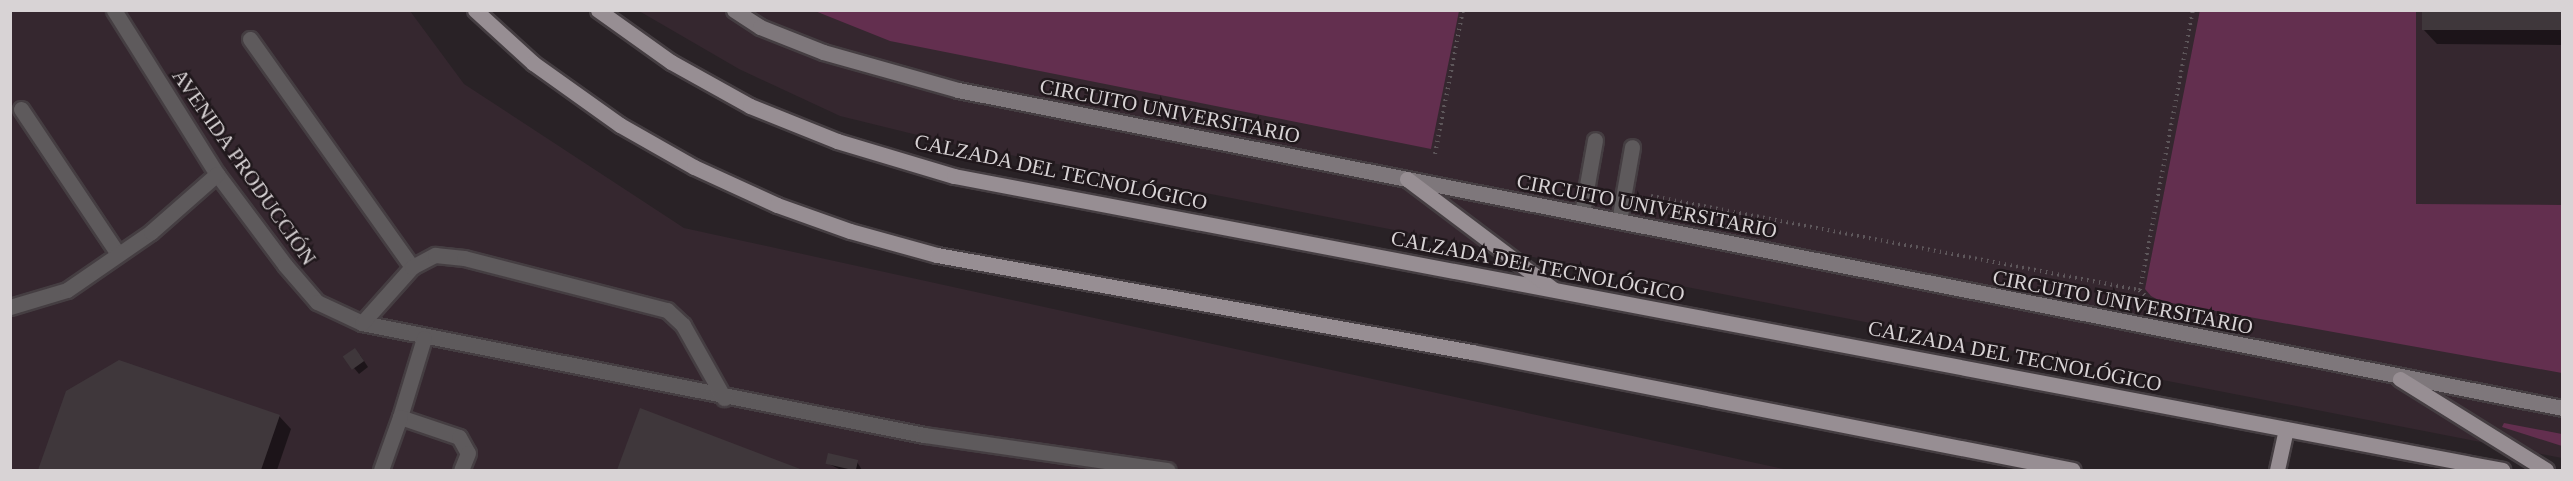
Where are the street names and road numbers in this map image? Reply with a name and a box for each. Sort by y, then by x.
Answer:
street label: AVENIDA PRODUCCIÓN [166,64,322,270]
street label: CIRCUITO UNIVERSITARIO [1038,73,1302,149]
street label: CALZADA DEL TECNOLÓGICO [911,128,1211,216]
street label: CIRCUITO UNIVERSITARIO [1515,168,1779,244]
street label: CALZADA DEL TECNOLÓGICO [1388,225,1688,307]
street label: CIRCUITO UNIVERSITARIO [1991,264,2255,340]
street label: CALZADA DEL TECNOLÓGICO [1865,315,2165,397]

